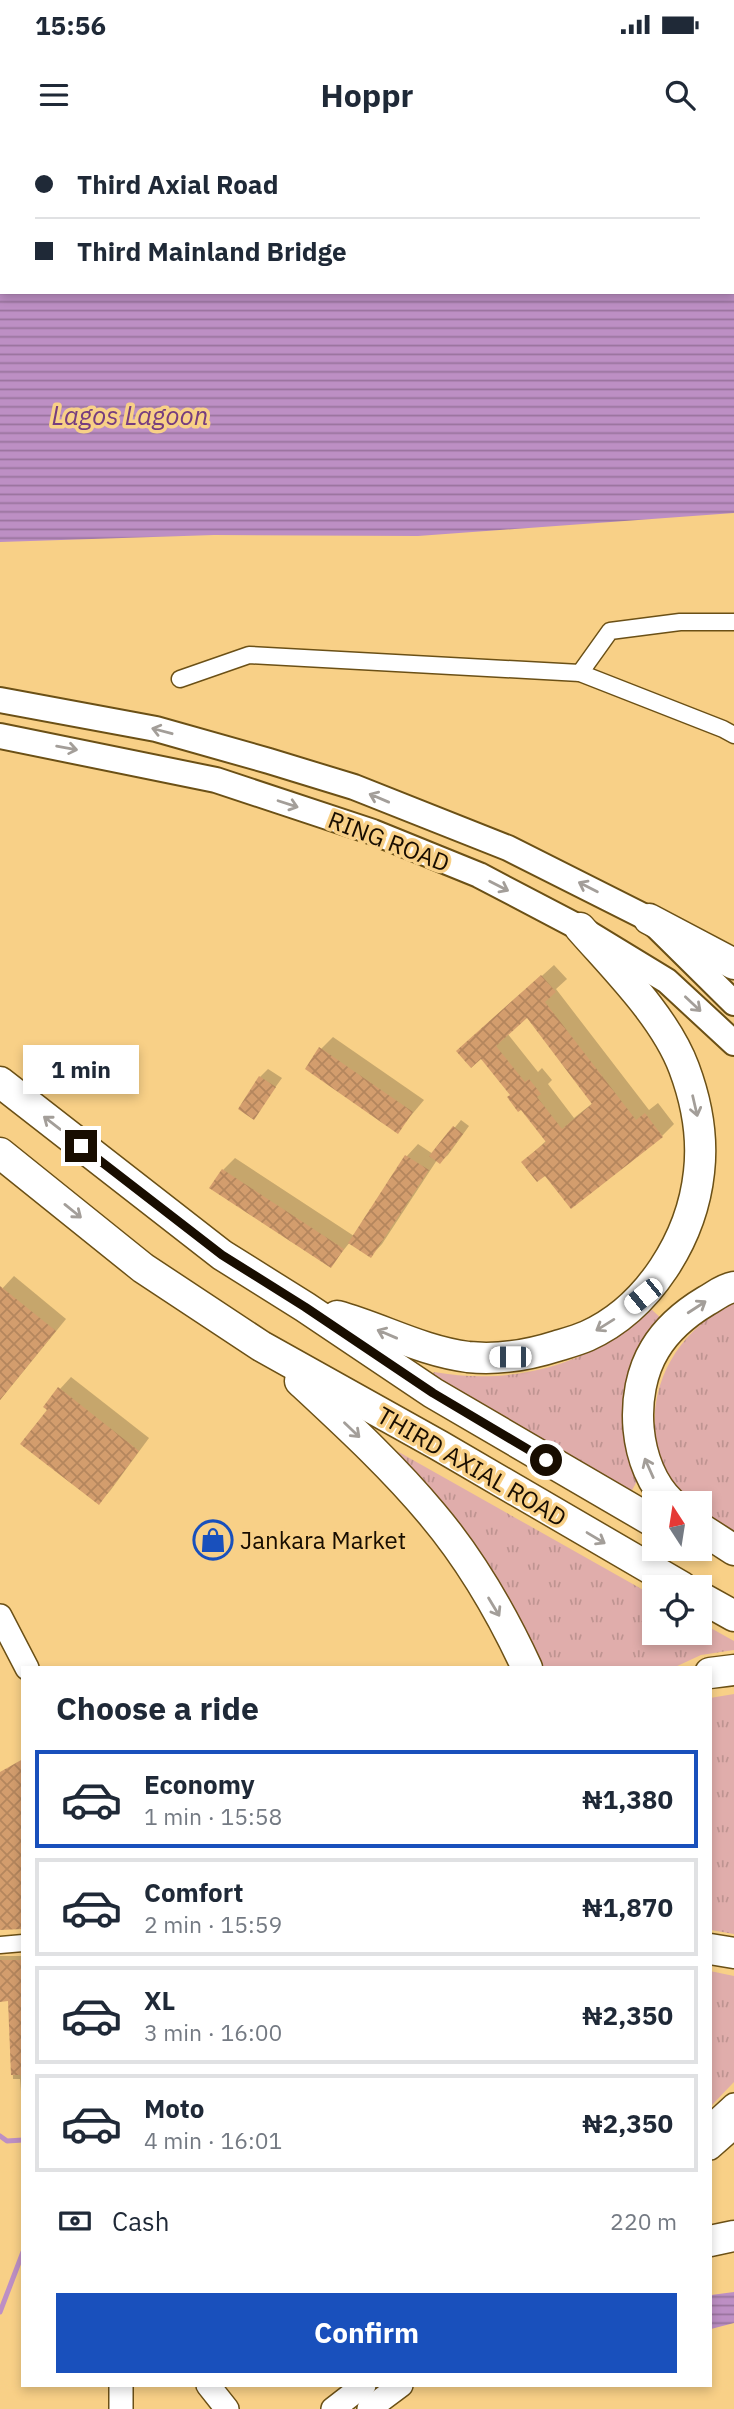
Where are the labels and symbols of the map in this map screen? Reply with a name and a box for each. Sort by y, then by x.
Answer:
water label: Lagos Lagoon [51,398,209,432]
one-way arrow [151,724,174,737]
one-way arrow [55,742,78,756]
one-way arrow [369,790,391,803]
one-way arrow [276,799,298,811]
street label: RING ROAD [324,803,454,879]
one-way arrow [488,880,509,893]
one-way arrow [578,880,599,894]
one-way arrow [684,996,701,1013]
callout: 1 min [23,1044,139,1094]
one-way arrow [689,1094,702,1117]
one-way arrow [43,1115,62,1130]
route end [65,1130,97,1162]
one-way arrow [63,1203,81,1219]
car [621,1275,666,1317]
one-way arrow [687,1300,706,1314]
one-way arrow [596,1317,615,1332]
one-way arrow [377,1326,399,1339]
car [490,1347,532,1368]
street label: THIRD AXIAL ROAD [372,1399,572,1533]
one-way arrow [343,1422,361,1438]
route start [530,1444,562,1476]
one-way arrow [642,1458,655,1479]
north arrow [642,1491,712,1561]
shop icon: Jankara Market [192,1519,234,1561]
place label: Jankara Market [240,1524,406,1556]
one-way arrow [586,1531,606,1545]
one-way arrow [487,1596,501,1616]

